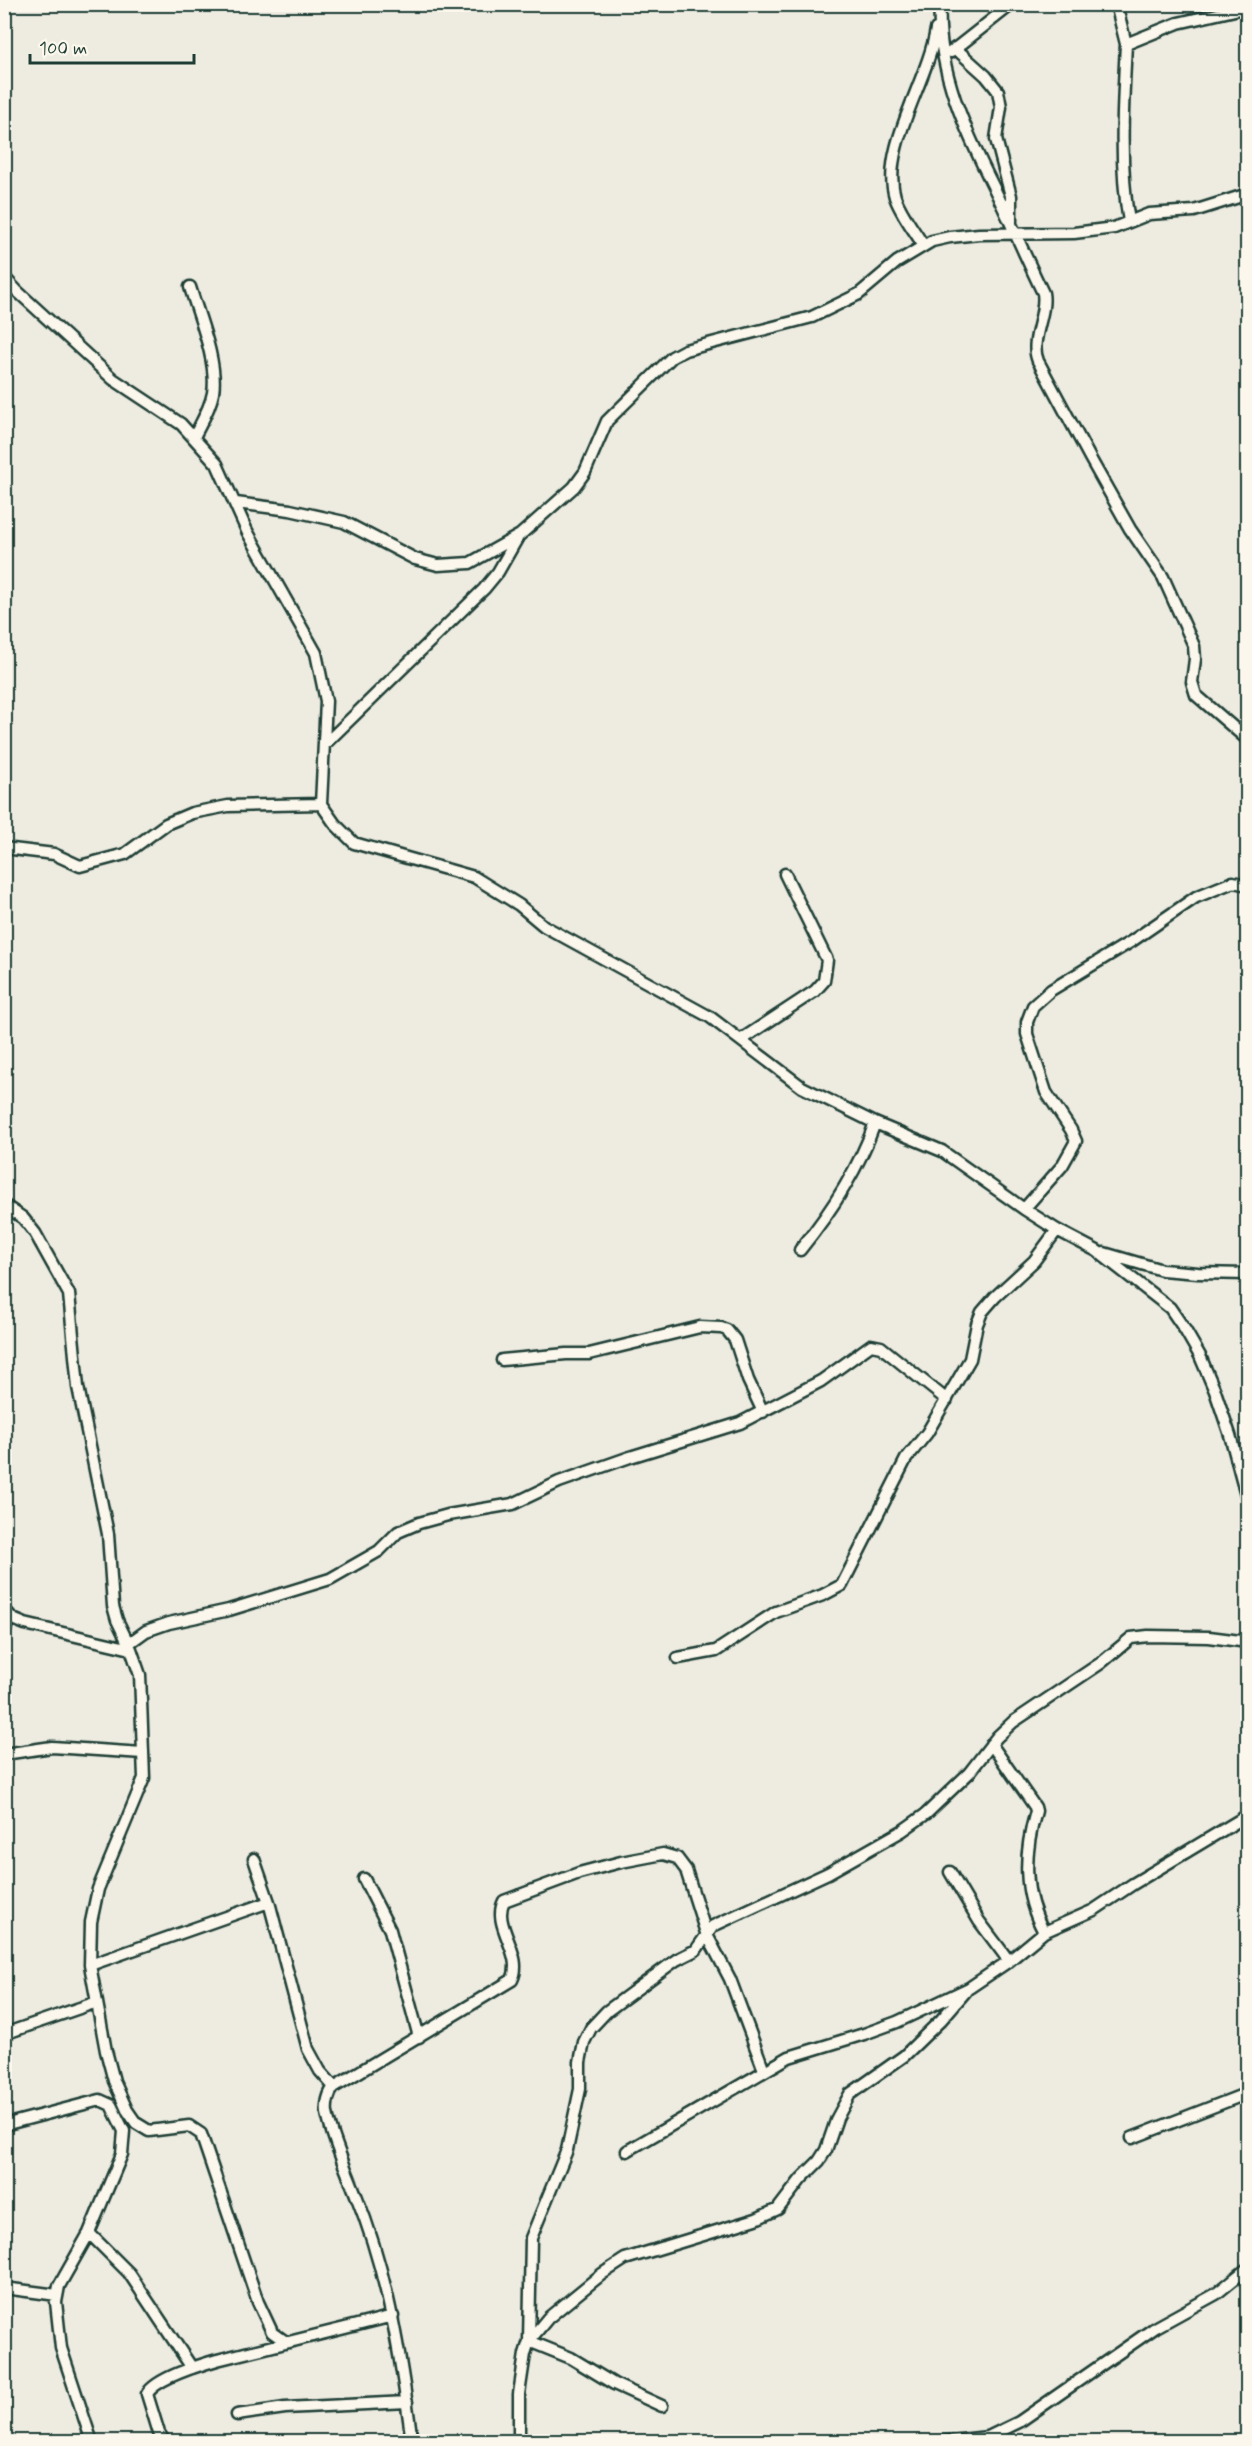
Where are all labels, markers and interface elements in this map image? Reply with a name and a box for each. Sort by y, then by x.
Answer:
scale bar [30,27,194,65]
text: 100 m [39,37,87,61]

